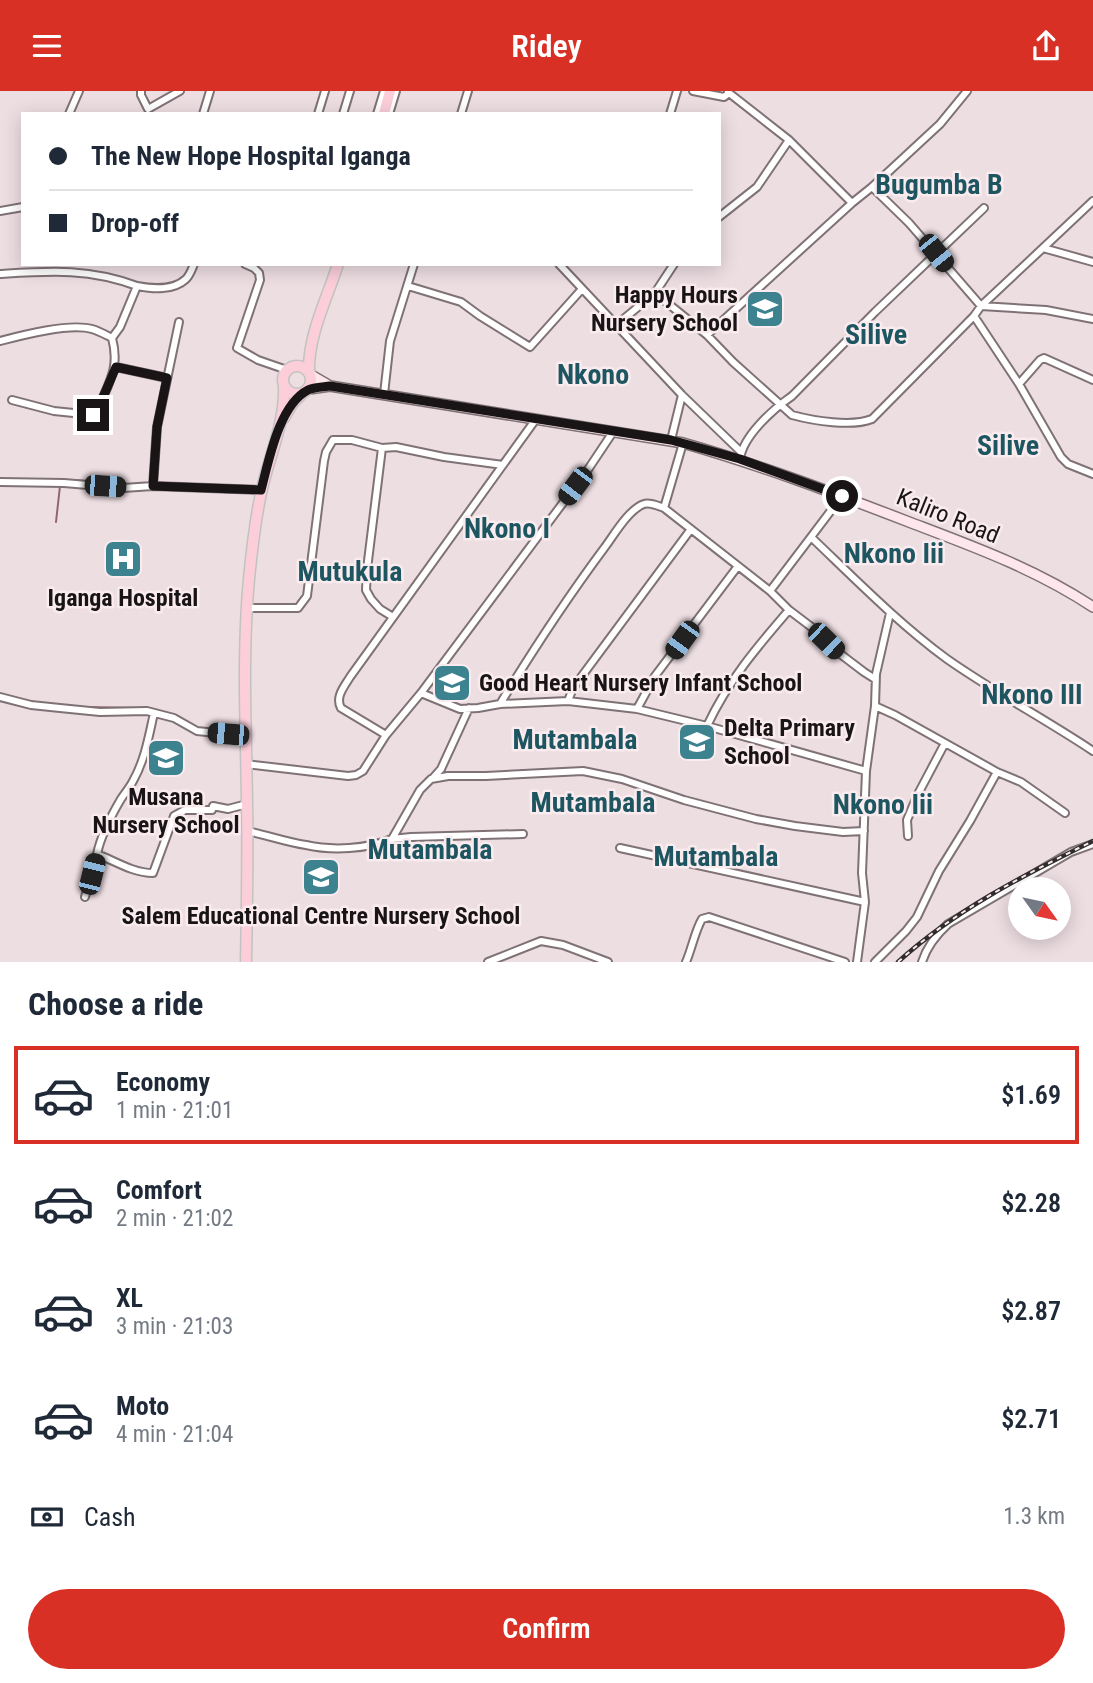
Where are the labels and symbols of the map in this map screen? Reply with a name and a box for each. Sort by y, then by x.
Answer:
district label: Bugumba B [875,168,1003,201]
car [915,230,958,276]
place label: Happy Hours Nursery School [591,281,738,337]
school or university icon: Happy Hours Nursery School [744,288,786,330]
district label: Silive [845,318,907,351]
district label: Nkono [557,358,629,391]
route end [77,399,109,431]
district label: Silive [977,429,1039,462]
car [554,463,597,509]
car [84,474,127,498]
route start [826,480,858,512]
street label: Kaliro Road [892,483,1004,549]
district label: Nkono I [464,512,550,545]
district label: Nkono Iii [844,537,944,570]
hospital icon: Iganga Hospital [102,538,144,580]
district label: Mutukula [298,555,402,588]
place label: Iganga Hospital [48,584,198,612]
car [662,617,703,663]
car [804,619,849,663]
school or university icon: Good Heart Nursery Infant School [431,662,473,704]
place label: Good Heart Nursery Infant School [479,669,802,697]
district label: Nkono III [981,678,1083,711]
place label: Delta Primary School [724,714,855,770]
school or university icon: Delta Primary School [676,721,718,763]
car [207,722,250,746]
district label: Mutambala [513,723,637,756]
school or university icon: Musana Nursery School [145,737,187,779]
place label: Musana Nursery School [93,783,239,839]
district label: Mutambala [531,786,655,819]
district label: Nkono Iii [833,788,933,821]
district label: Mutambala [368,833,492,866]
district label: Mutambala [654,840,778,873]
car [77,851,108,897]
school or university icon: Salem Educational Centre Nursery School [300,856,342,898]
north arrow [1008,877,1071,940]
place label: Salem Educational Centre Nursery School [122,902,520,930]

